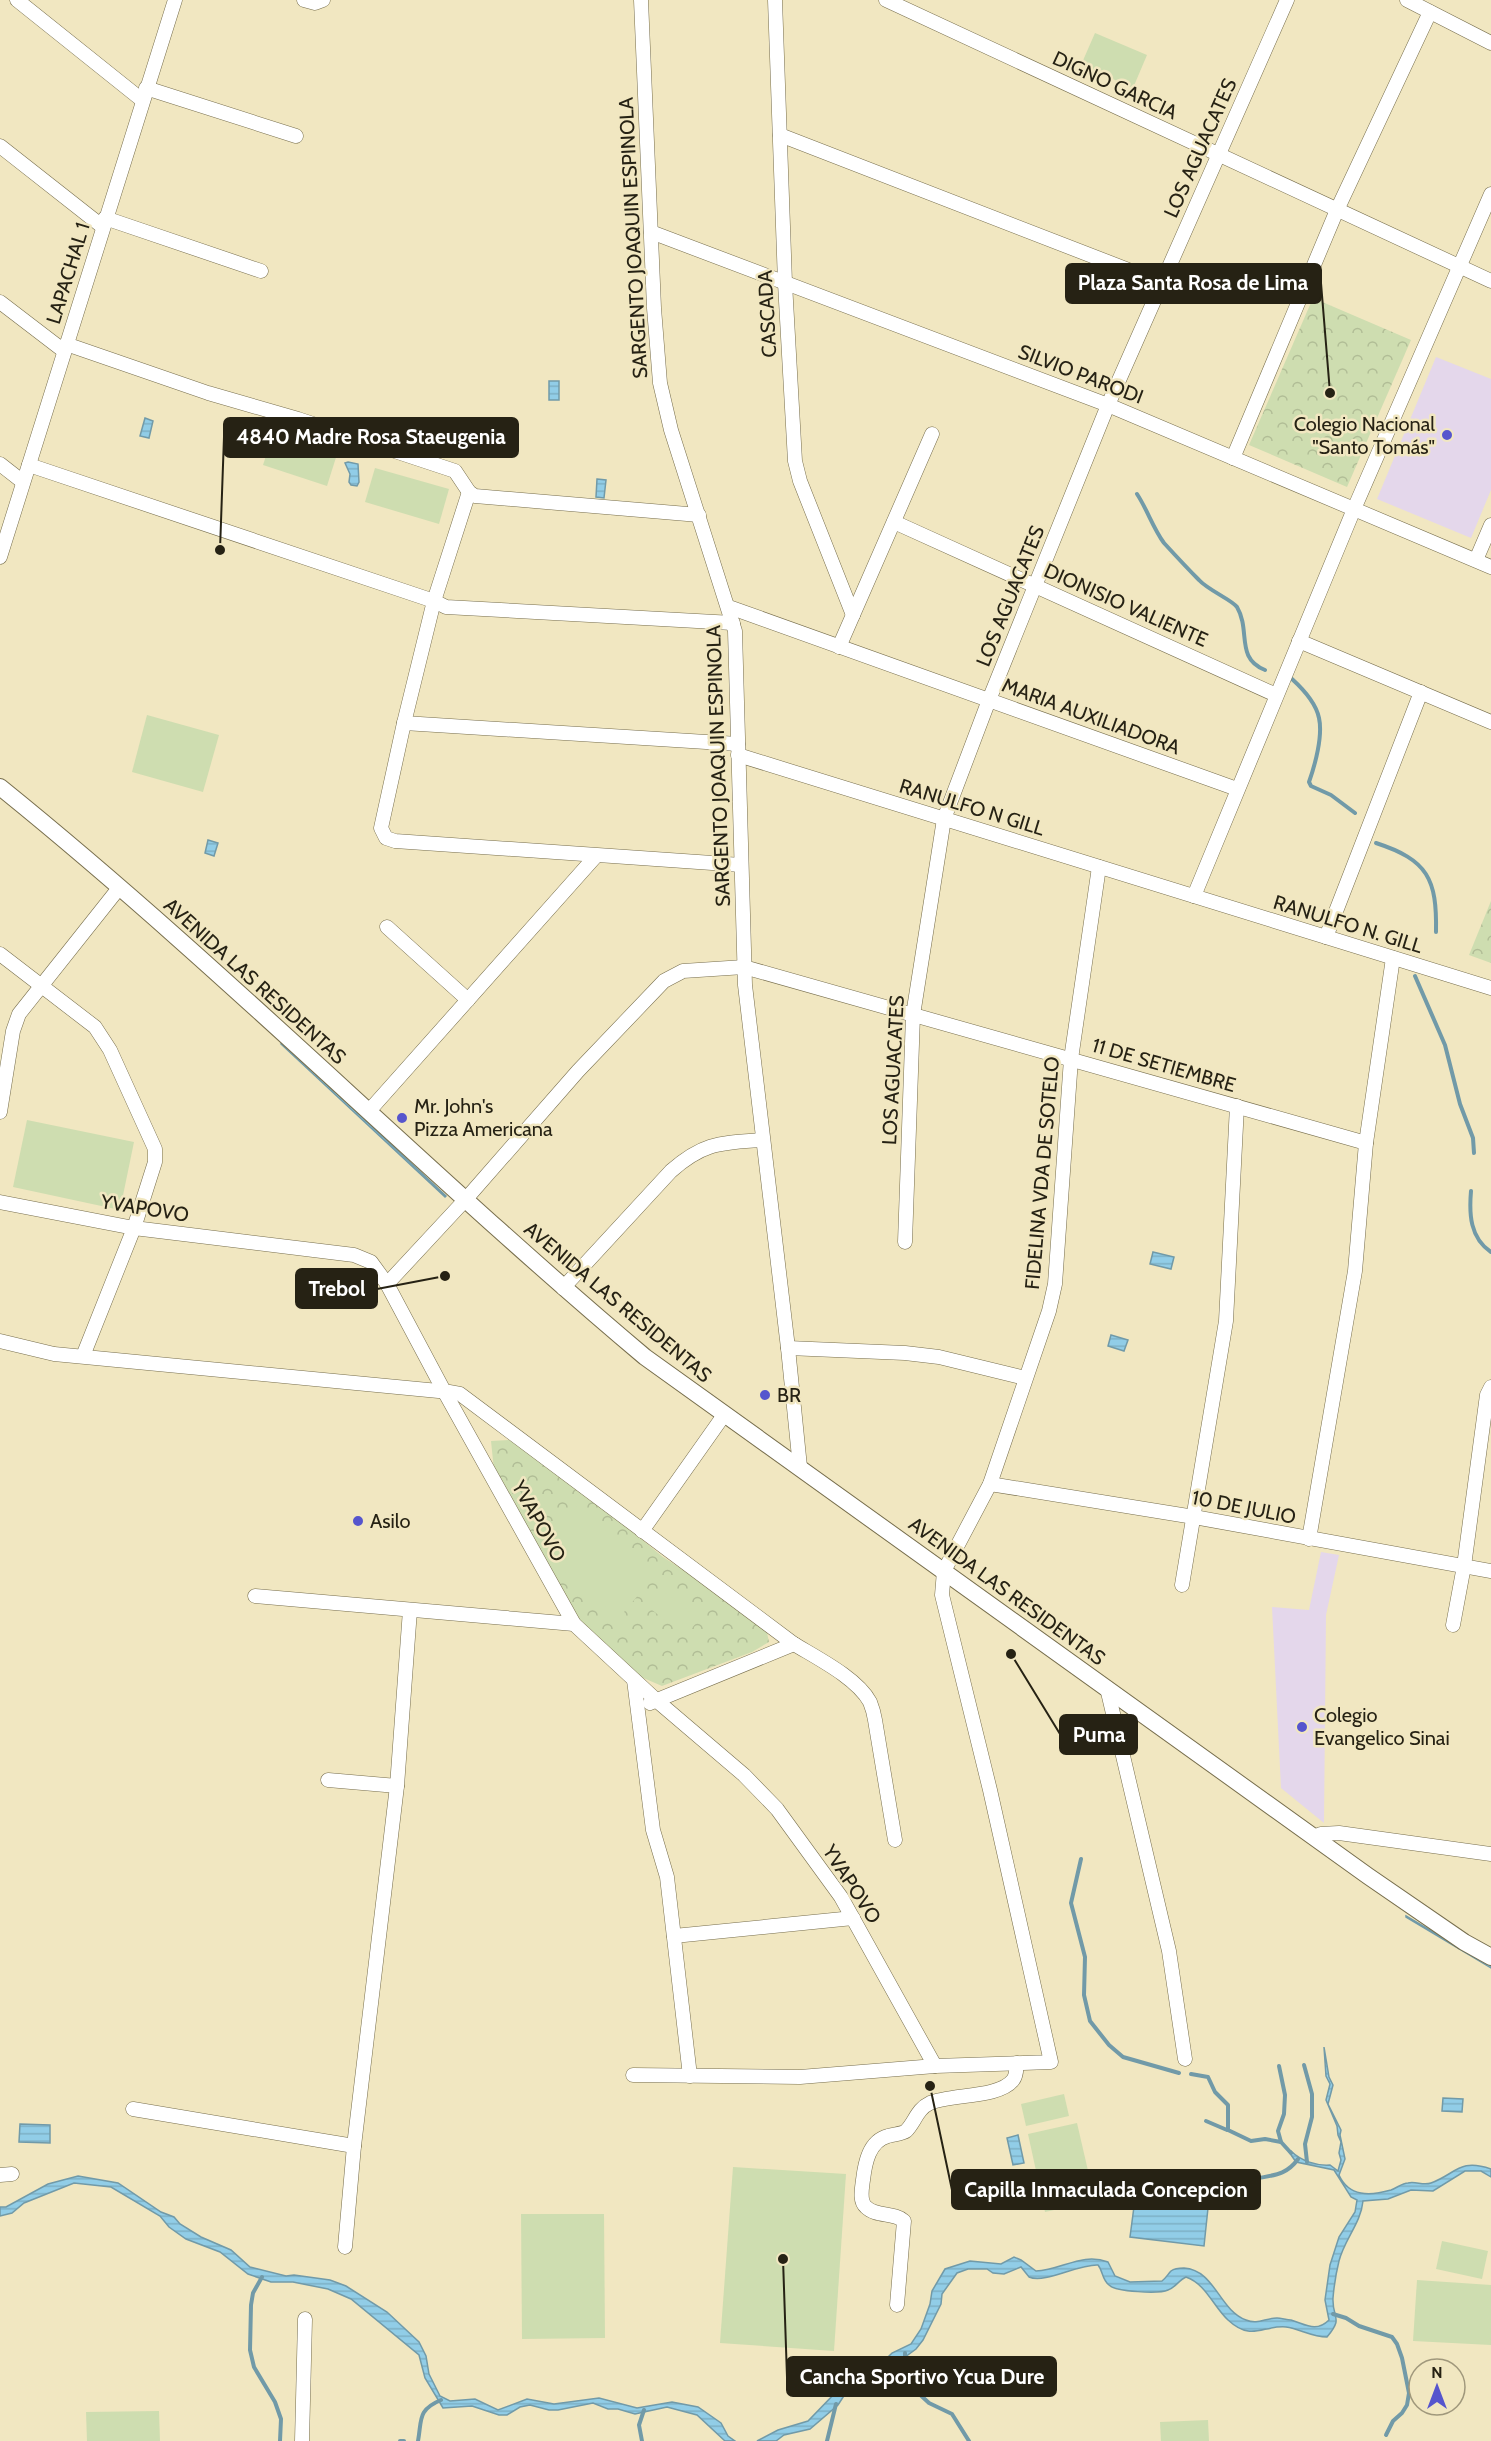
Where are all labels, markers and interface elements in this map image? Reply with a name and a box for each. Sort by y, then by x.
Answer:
street label: DIGNO GARCIA [1049,46,1182,125]
street label: LOS AGUACATES [1159,74,1242,221]
street label: SARGENTO JOAQUIN ESPINOLA [614,96,652,379]
street label: LAPACHAL 1 [41,219,95,327]
callout: Plaza Santa Rosa de Lima [1066,264,1321,303]
street label: CASCADA [753,269,781,358]
text: Plaza Santa Rosa de Lima [1078,270,1309,295]
street label: SILVIO PARODI [1015,339,1147,409]
place label: Colegio Nacional "Santo Tomás" [1294,412,1435,459]
callout: 4840 Madre Rosa Staeugenia [224,418,518,457]
text: 4840 Madre Rosa Staeugenia [236,424,506,449]
marker: Colegio Nacional "Santo Tomás" [1440,428,1454,442]
street label: LOS AGUACATES [971,522,1049,670]
street label: DIONISIO VALIENTE [1041,558,1211,652]
street label: SARGENTO JOAQUIN ESPINOLA [701,624,735,907]
street label: MARIA AUXILIADORA [999,673,1184,760]
street label: RANULFO N GILL [897,774,1047,840]
street label: RANULFO N. GILL [1271,890,1425,958]
street label: AVENIDA LAS RESIDENTAS [159,893,351,1069]
street label: LOS AGUACATES [877,994,909,1145]
street label: 11 DE SETIEMBRE [1089,1033,1239,1097]
street label: FIDELINA VDA DE SOTELO [1020,1055,1064,1291]
place label: Mr. John's Pizza Americana [414,1094,553,1141]
marker: Mr. John's Pizza Americana [395,1111,409,1125]
street label: YVAPOVO [98,1189,191,1227]
street label: AVENIDA LAS RESIDENTAS [520,1217,717,1387]
callout: Trebol [296,1269,377,1308]
text: Trebol [309,1276,366,1301]
place label: BR [777,1383,801,1407]
marker: BR [758,1388,772,1402]
street label: YVAPOVO [506,1475,571,1566]
street label: 10 DE JULIO [1190,1485,1298,1529]
place label: Asilo [370,1509,410,1533]
street label: AVENIDA LAS RESIDENTAS [904,1512,1110,1670]
marker: Asilo [351,1514,365,1528]
place label: Colegio Evangelico Sinai [1314,1703,1450,1750]
callout: Puma [1060,1715,1137,1754]
marker: Colegio Evangelico Sinai [1295,1720,1309,1734]
text: Puma [1073,1722,1126,1747]
street label: YVAPOVO [817,1839,886,1928]
callout: Capilla Inmaculada Concepcion [952,2170,1260,2209]
text: Capilla Inmaculada Concepcion [964,2177,1248,2202]
callout: Cancha Sportivo Ycua Dure [787,2357,1056,2396]
north arrow [1407,2357,1467,2417]
text: N [1431,2363,1443,2382]
text: Cancha Sportivo Ycua Dure [800,2364,1045,2389]

